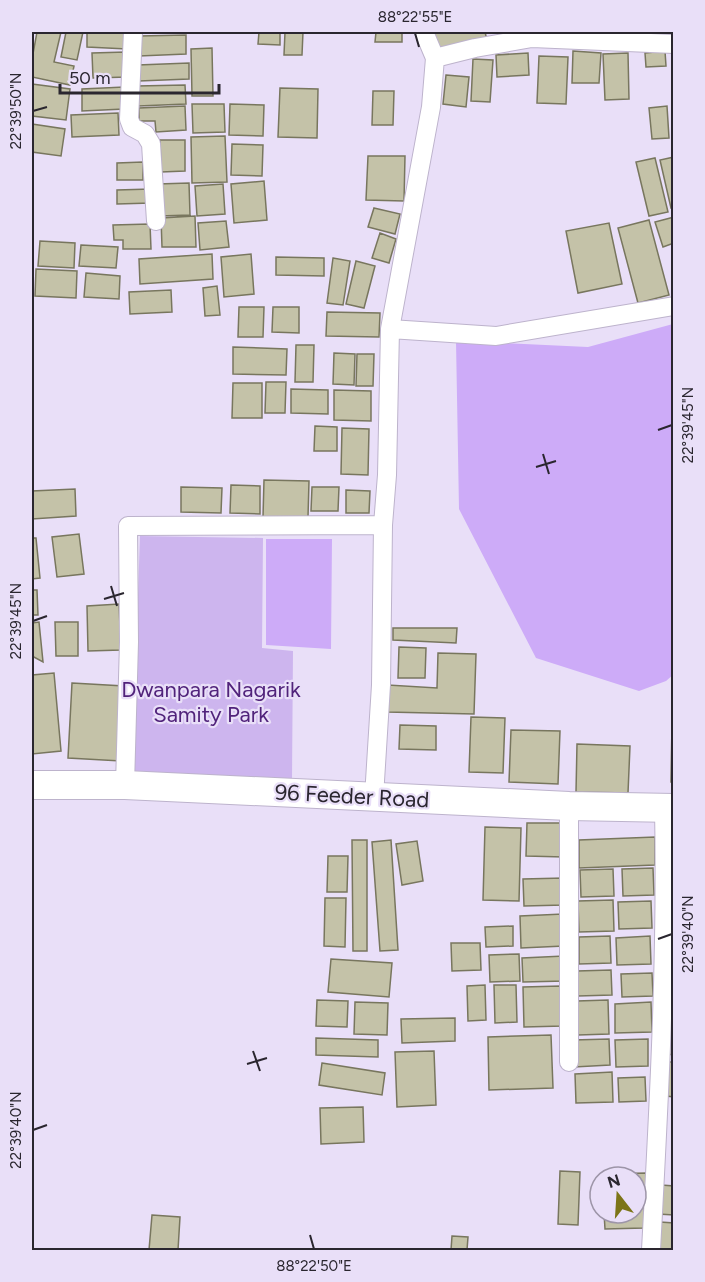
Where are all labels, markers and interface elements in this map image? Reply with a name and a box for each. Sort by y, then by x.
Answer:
text: 88°22'55"E [378,8,452,26]
scale bar [60,57,219,95]
text: 50 m [69,67,111,89]
text: 22°39'50"N [7,73,25,149]
text: 22°39'45"N [679,387,697,463]
text: 22°39'45"N [7,583,25,659]
park label: Dwanpara Nagarik Samity Park [121,676,301,728]
street label: 96 Feeder Road [274,778,430,814]
text: 22°39'40"N [679,895,697,973]
text: 22°39'40"N [7,1091,25,1169]
north arrow [588,1165,648,1225]
text: N [605,1170,622,1192]
text: 88°22'50"E [276,1257,352,1275]

